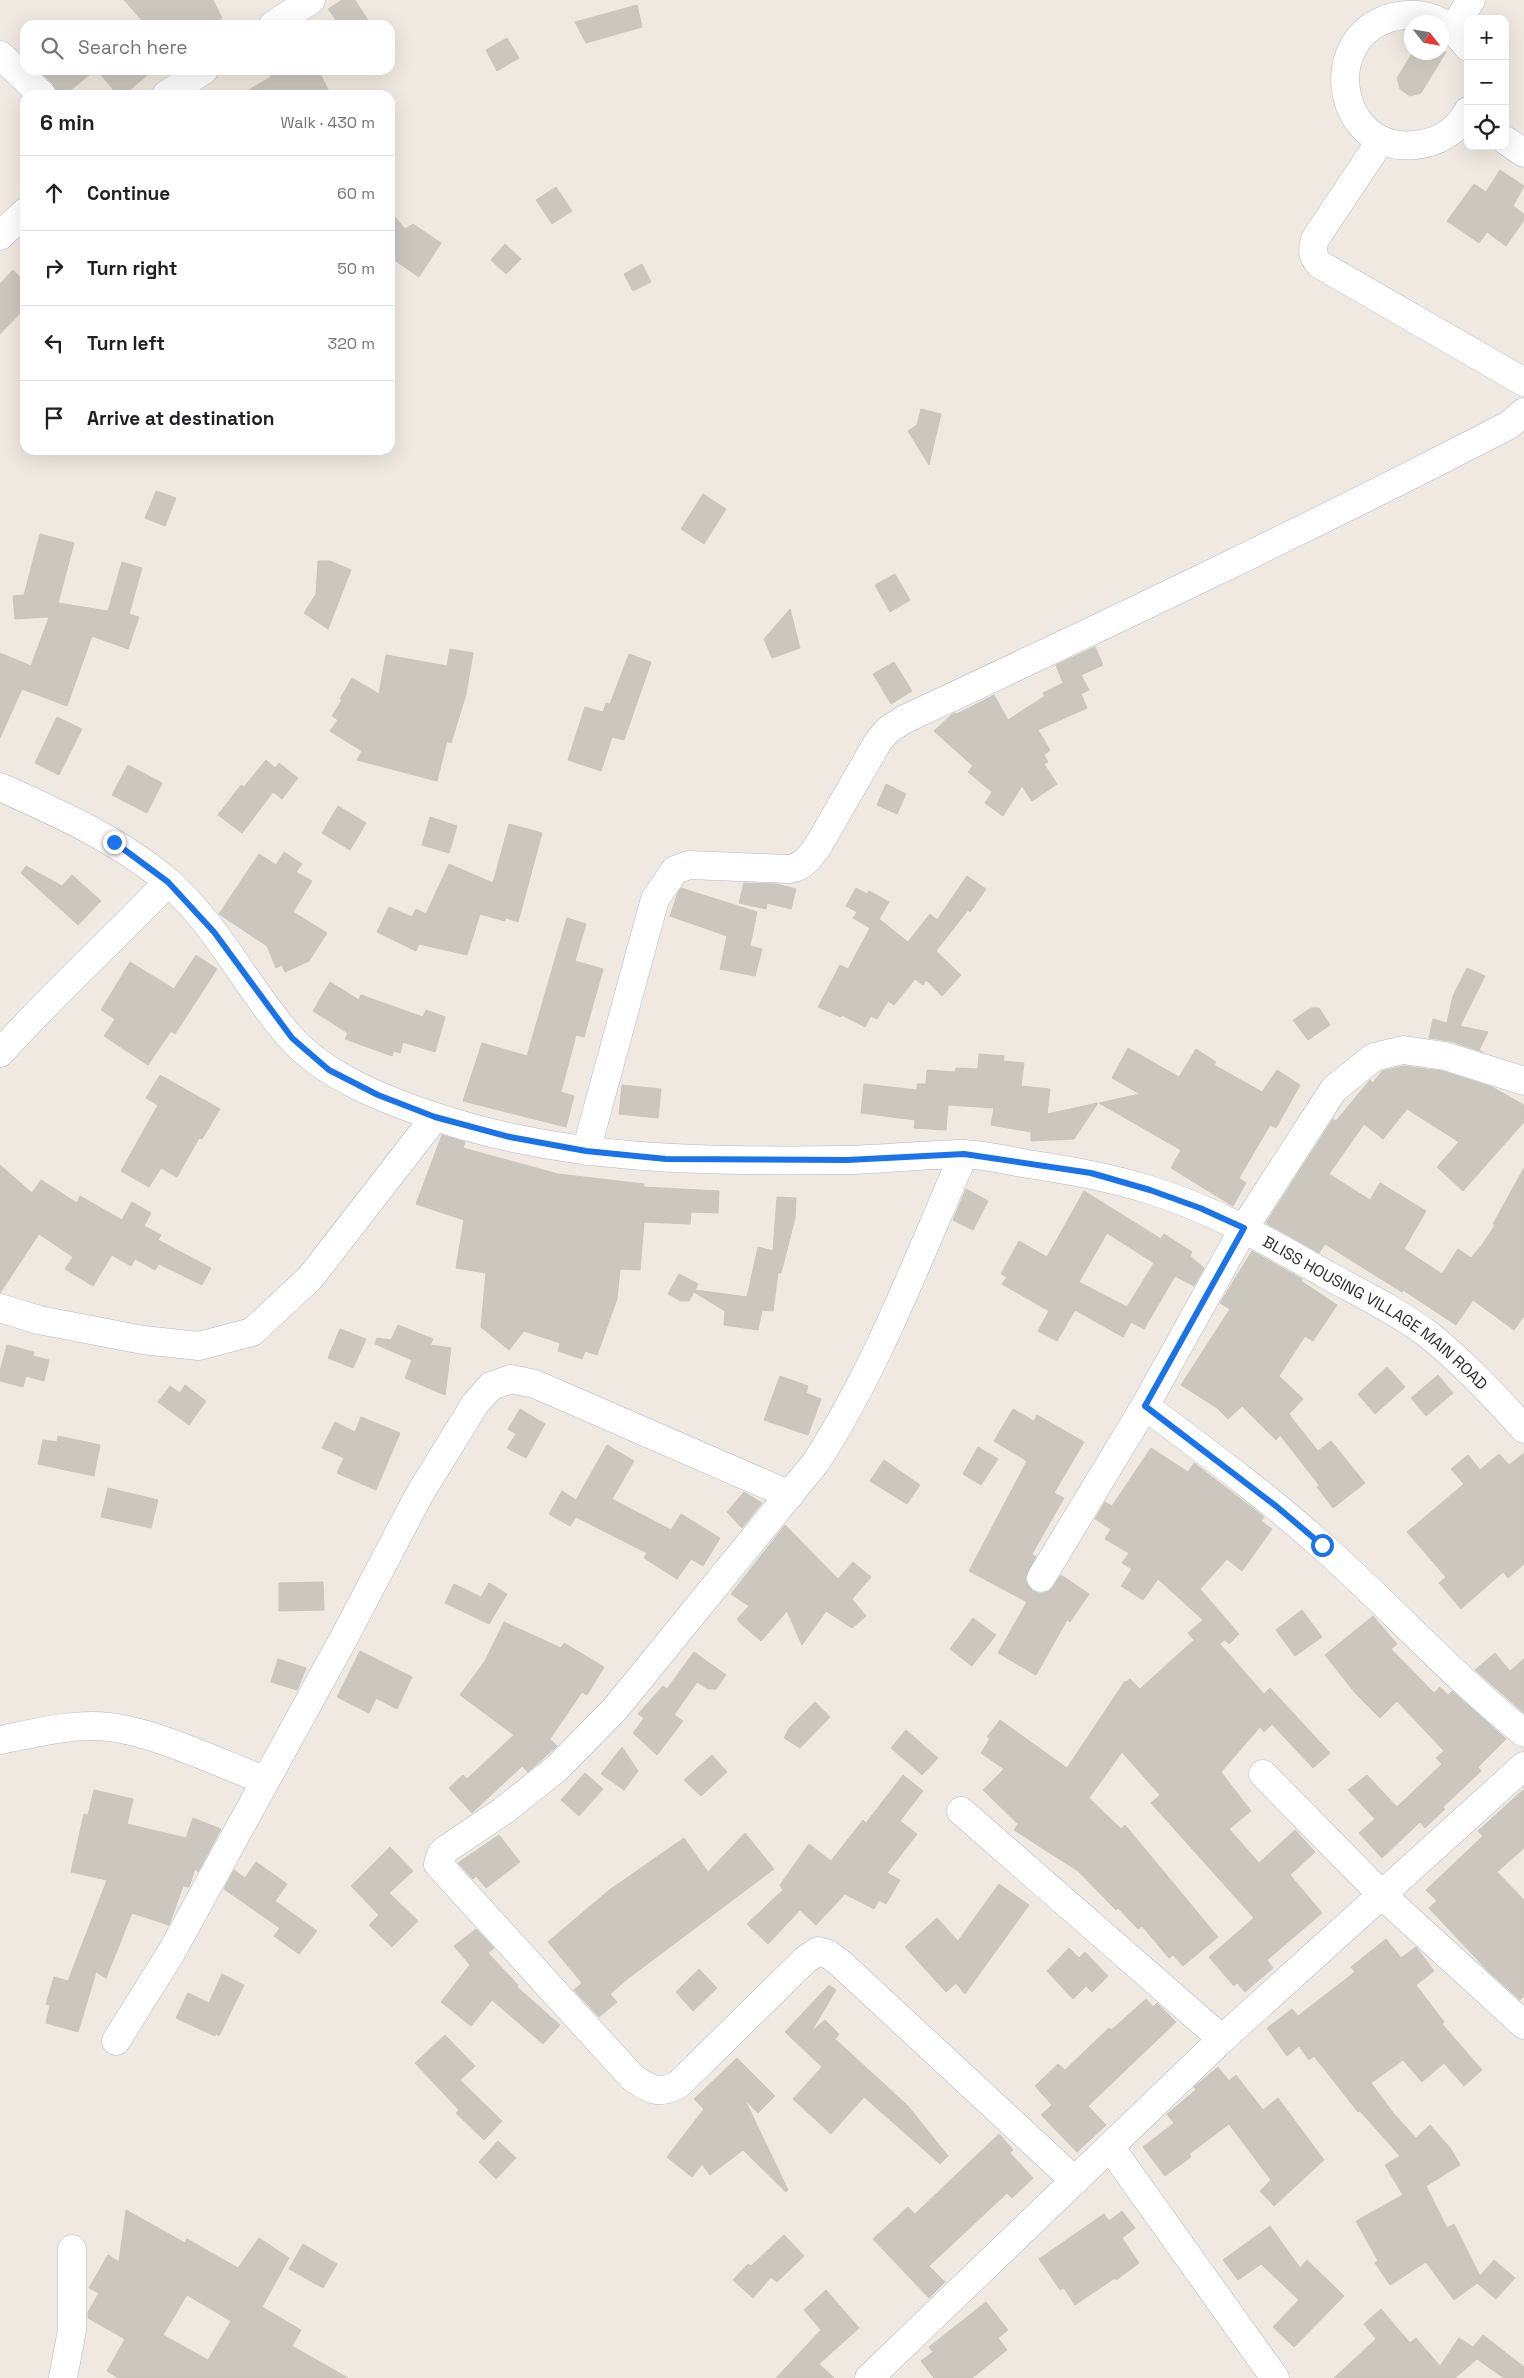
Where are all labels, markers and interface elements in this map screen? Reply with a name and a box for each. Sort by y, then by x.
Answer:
north arrow [1404,15,1449,60]
map controls [1464,15,1509,150]
button: + [1464,15,1509,60]
search box [20,20,395,75]
icon: search [38,34,66,62]
text: Search here [78,35,188,60]
button: − [1464,60,1509,105]
button: locate [1464,105,1509,150]
text: 6 min [40,109,95,136]
text: Walk · 430 m [280,112,375,133]
icon: ahead [40,179,68,207]
text: Continue [87,181,170,206]
text: 60 m [337,183,375,204]
icon: right [40,254,68,282]
text: Turn right [87,256,177,281]
text: 50 m [337,258,375,279]
icon: left [40,329,68,357]
text: Turn left [87,331,165,356]
text: 320 m [328,333,375,354]
icon: arrive [40,404,68,432]
text: Arrive at destination [87,406,275,431]
route end [103,831,126,854]
street label: BLISS HOUSING VILLAGE MAIN ROAD [1259,1231,1492,1394]
route start [1311,1534,1334,1557]

